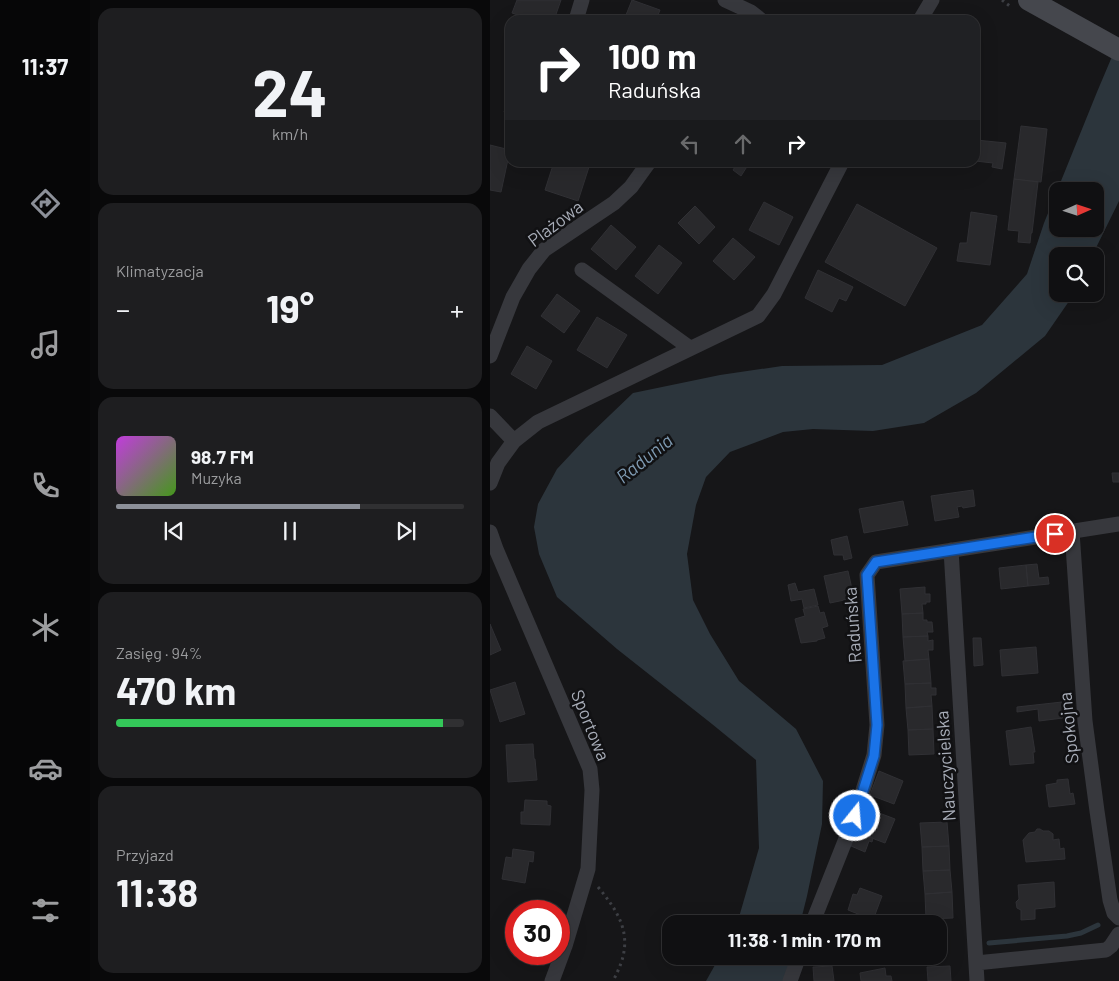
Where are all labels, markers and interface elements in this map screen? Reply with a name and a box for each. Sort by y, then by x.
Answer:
text: 100 m [608,34,697,76]
icon: right [525,35,590,100]
text: 24 [252,52,328,130]
text: 11:37 [22,53,68,79]
text: Raduńska [608,76,701,102]
text: km/h [272,124,308,143]
icon: left [676,130,704,158]
icon: ahead [729,130,757,158]
icon: right [782,130,810,158]
north arrow [1049,182,1104,238]
map controls [1049,182,1104,302]
icon: directions [28,186,63,221]
street label: Plażowa [523,195,587,251]
button: search [1049,247,1104,302]
text: Klimatyzacja [116,261,204,280]
text: 19° [266,285,314,331]
text: − [116,292,130,326]
text: + [450,292,464,326]
icon: music [28,327,63,362]
water label: Radunia [611,428,677,488]
text: 98.7 FM [191,445,254,468]
icon: phone [28,468,63,503]
text: Muzyka [191,468,242,487]
pin [1034,513,1076,555]
icon: previous [160,517,188,545]
icon: pause [276,517,304,545]
icon: next [392,517,420,545]
icon: arrive [1041,520,1069,548]
street label: Raduńska [838,586,866,664]
icon: climate [28,610,63,645]
text: Zasięg · 94% [116,643,202,662]
text: 470 km [116,667,236,713]
street label: Sportowa [567,686,615,764]
street label: Spokojna [1053,691,1083,765]
street label: Nauczycielska [930,710,960,822]
icon: car [28,751,63,786]
position arrow [828,789,880,841]
text: Przyjazd [116,845,174,864]
text: 11:38 [116,869,198,915]
icon: filters [28,893,63,928]
speed limit sign: 30 [505,900,570,965]
text: 11:38 · 1 min · 170 m [728,928,881,951]

